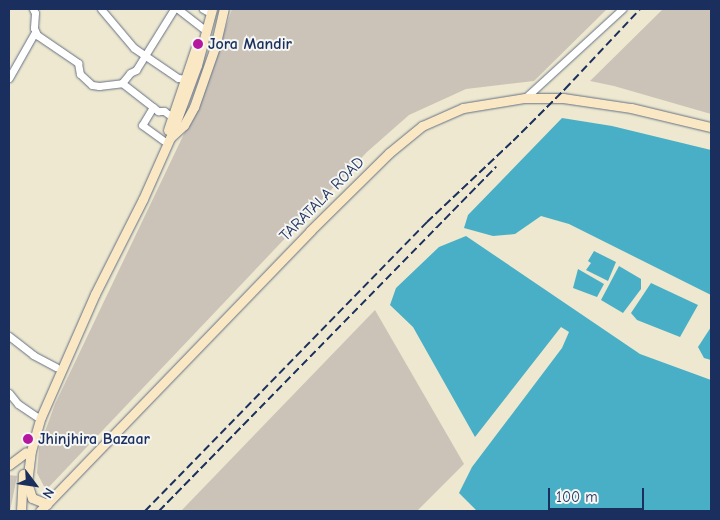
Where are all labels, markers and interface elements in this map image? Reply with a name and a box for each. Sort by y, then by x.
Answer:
place label: Jora Mandir [208,34,292,54]
marker: Jora Mandir [192,38,204,50]
street label: TARATALA ROAD [276,153,368,245]
place label: Jhinjhira Bazaar [38,429,150,449]
marker: Jhinjhira Bazaar [22,433,34,445]
north arrow [10,460,60,510]
scale bar [550,478,646,510]
text: N [39,485,58,501]
text: 100 m [556,488,598,506]

